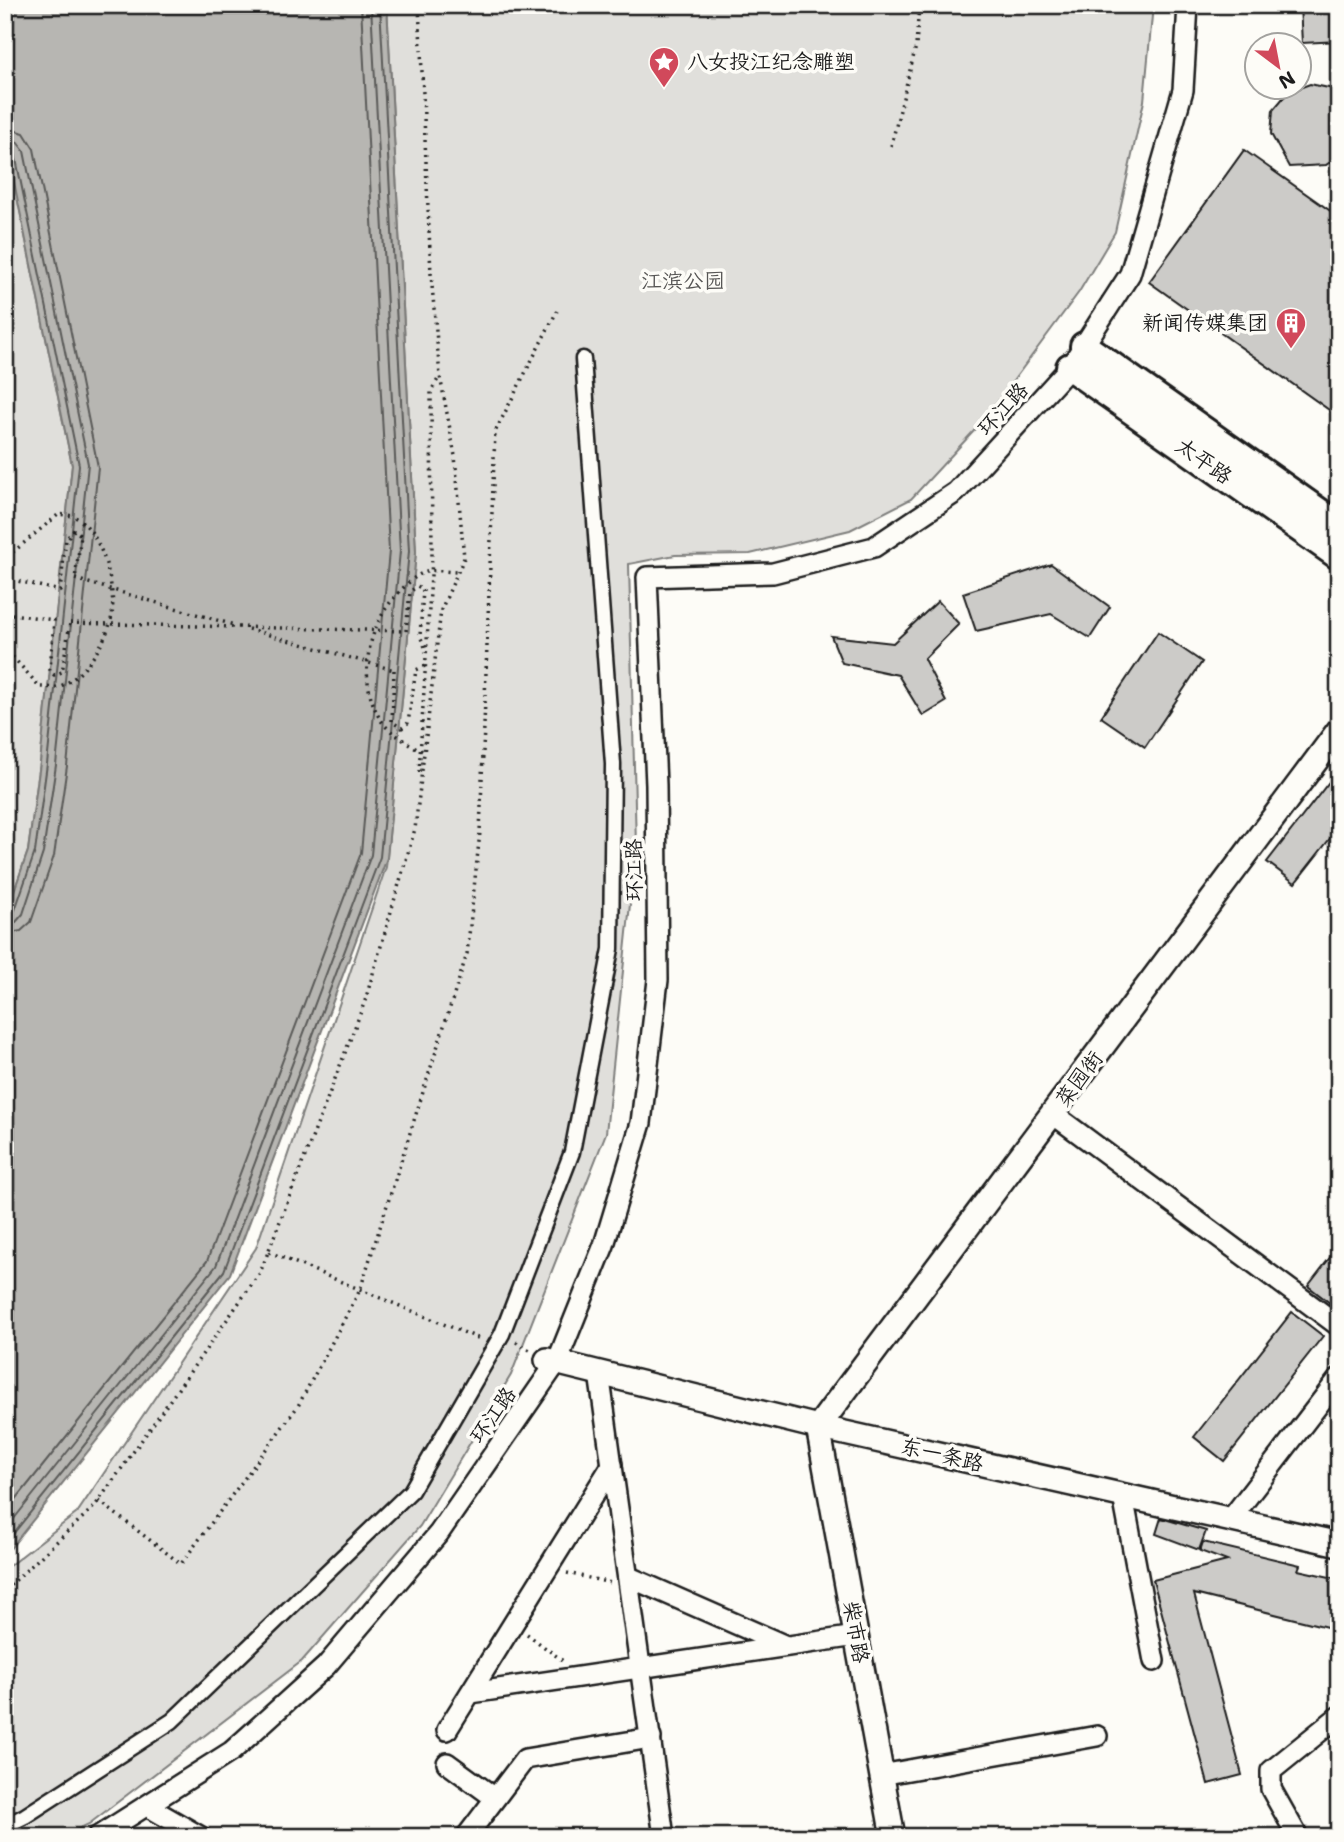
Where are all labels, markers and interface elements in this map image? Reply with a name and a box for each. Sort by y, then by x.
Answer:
north arrow [1242,32,1312,102]
place icon: 八女投江纪念雕塑 [647,45,681,89]
place label: 八女投江纪念雕塑 [687,48,855,76]
text: N [1274,65,1300,95]
park label: 江滨公园 [641,267,725,295]
building icon: 新闻传媒集团 [1274,306,1308,350]
place label: 新闻传媒集团 [1142,309,1268,337]
street label: 环江路 [972,376,1034,442]
street label: 太平路 [1170,431,1238,491]
street label: 环江路 [619,838,649,902]
street label: 菜园街 [1049,1045,1109,1113]
street label: 环江路 [463,1381,523,1449]
street label: 东一条路 [898,1432,986,1478]
street label: 柴市路 [837,1599,875,1665]

